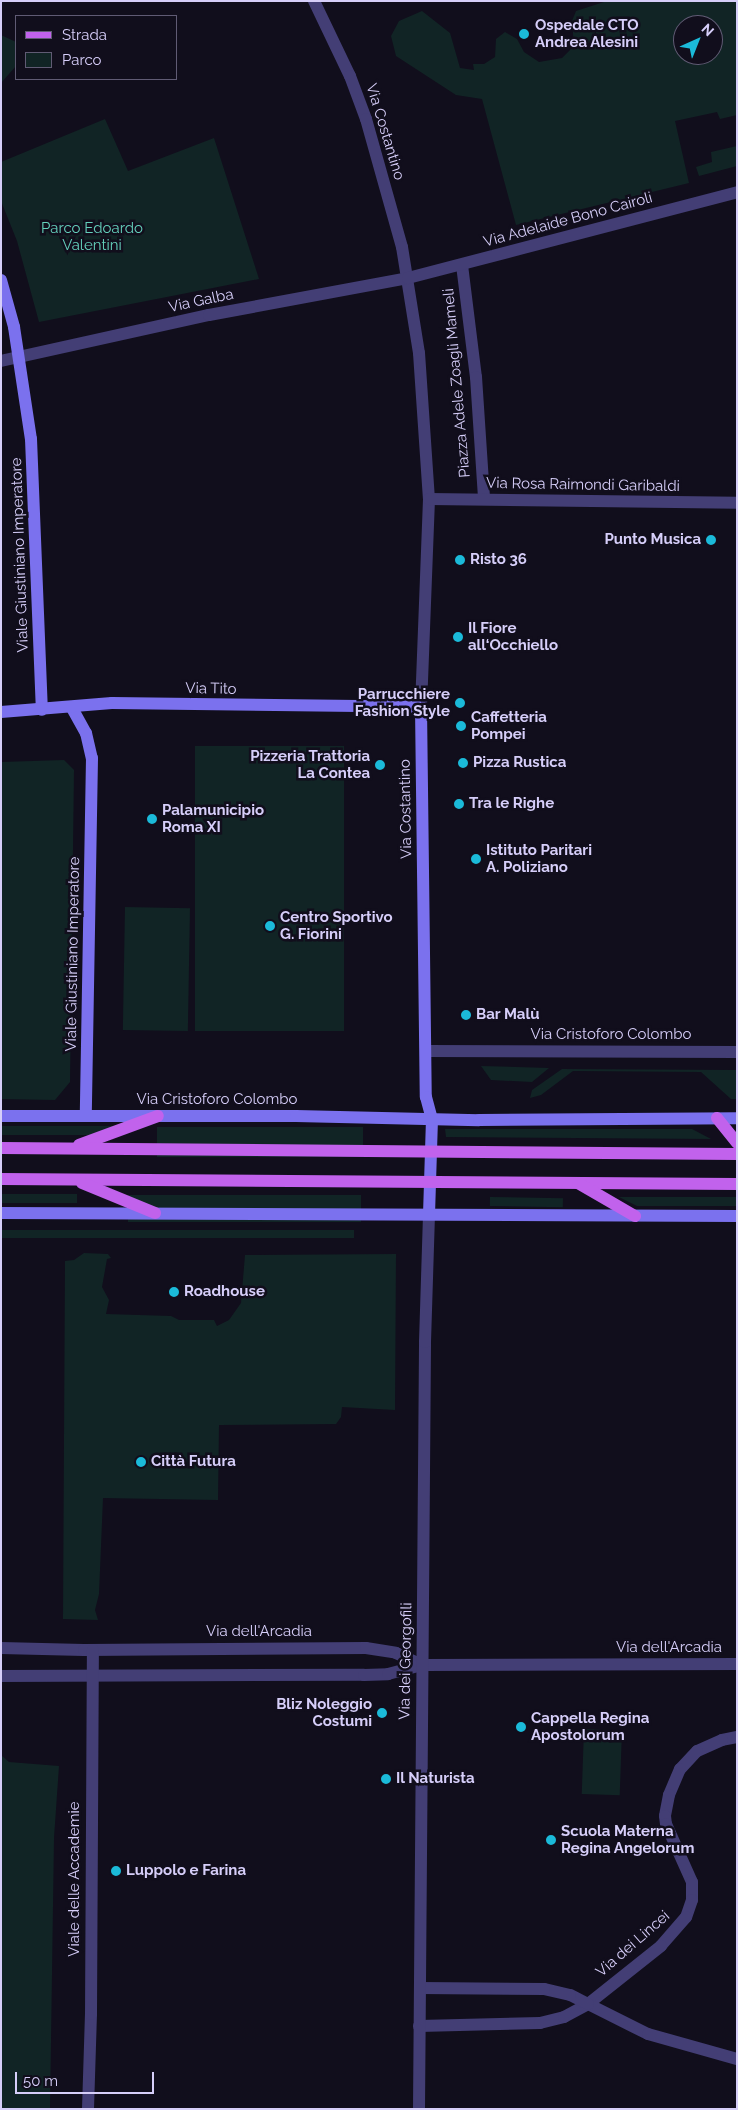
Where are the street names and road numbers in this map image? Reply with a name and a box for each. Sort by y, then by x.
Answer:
street label: Via Costantino [362,82,408,182]
street label: Via Adelaide Bono Cairoli [481,189,655,251]
street label: Via Galba [167,285,235,317]
street label: Piazza Adele Zoagli Mameli [440,287,474,479]
street label: Viale Giustiniano Imperatore [8,457,32,653]
street label: Via Rosa Raimondi Garibaldi [486,474,680,496]
street label: Via Tito [185,680,237,698]
street label: Via Costantino [396,759,416,859]
street label: Viale Giustiniano Imperatore [62,856,84,1052]
street label: Via Cristoforo Colombo [531,1026,691,1044]
street label: Via Cristoforo Colombo [137,1091,297,1109]
street label: Via dei Georgofili [396,1602,416,1720]
street label: Via dell'Arcadia [206,1623,312,1641]
street label: Via dell'Arcadia [616,1639,722,1657]
street label: Viale delle Accademie [66,1801,84,1957]
street label: Via dei Lincei [592,1907,674,1981]

